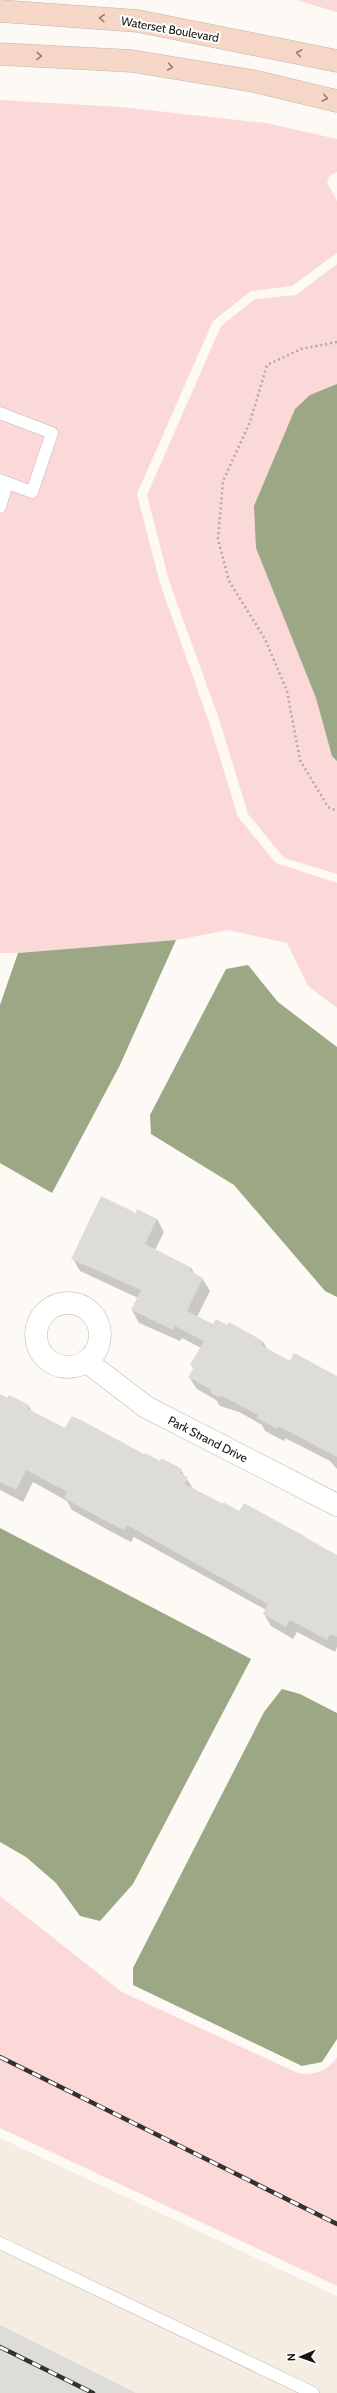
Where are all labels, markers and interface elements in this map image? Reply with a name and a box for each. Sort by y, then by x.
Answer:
street label: Waterset Boulevard [120,13,220,45]
one-way arrow [99,14,105,23]
one-way arrow [296,49,302,57]
one-way arrow [36,52,42,60]
one-way arrow [167,62,173,71]
one-way arrow [322,94,328,102]
street label: Park Strand Drive [166,1412,250,1466]
north arrow [281,2337,321,2377]
text: N [284,2353,298,2361]

